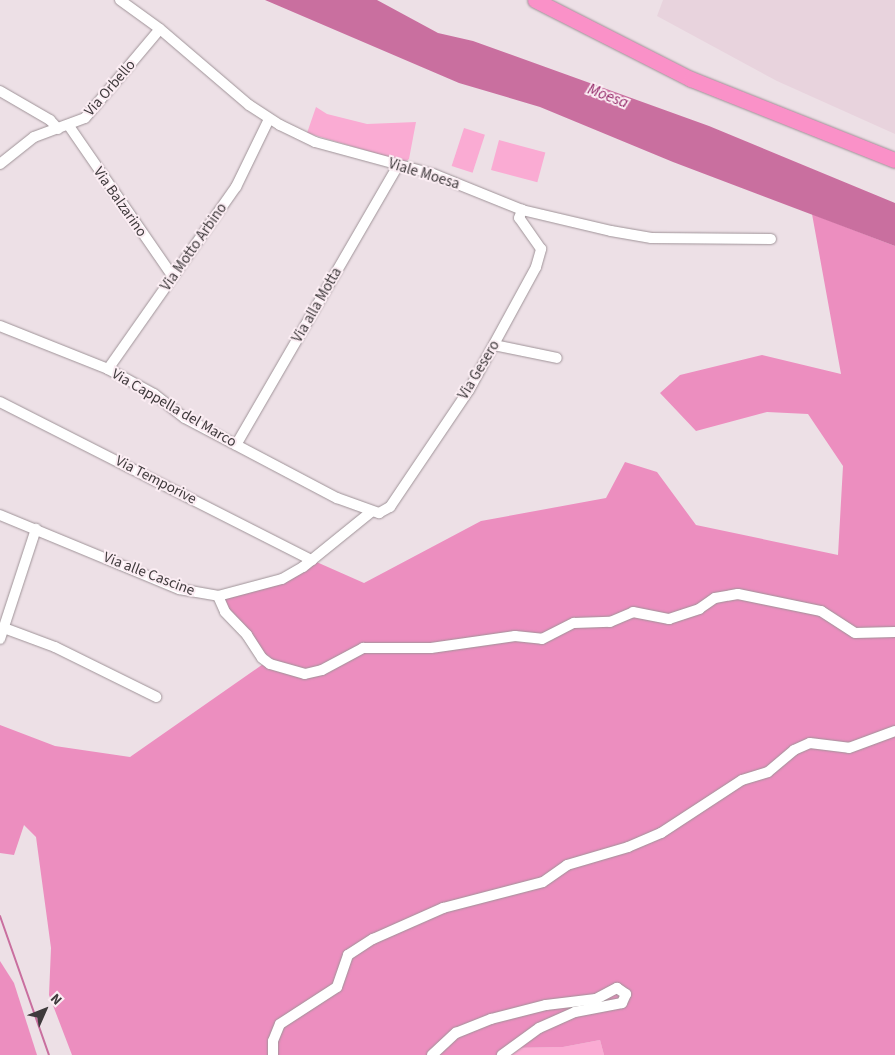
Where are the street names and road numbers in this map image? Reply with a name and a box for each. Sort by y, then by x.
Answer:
street label: Via Orbello [81,56,139,120]
street label: Viale Moesa [386,155,462,193]
street label: Via Balzarino [89,164,151,240]
street label: Via Motto Arbino [157,200,231,294]
street label: Via alla Motta [288,264,346,346]
street label: Via Gesero [454,337,504,403]
street label: Via Cappella del Marco [108,365,240,451]
street label: Via Temporive [112,452,200,508]
street label: Via alle Cascine [101,548,197,600]

